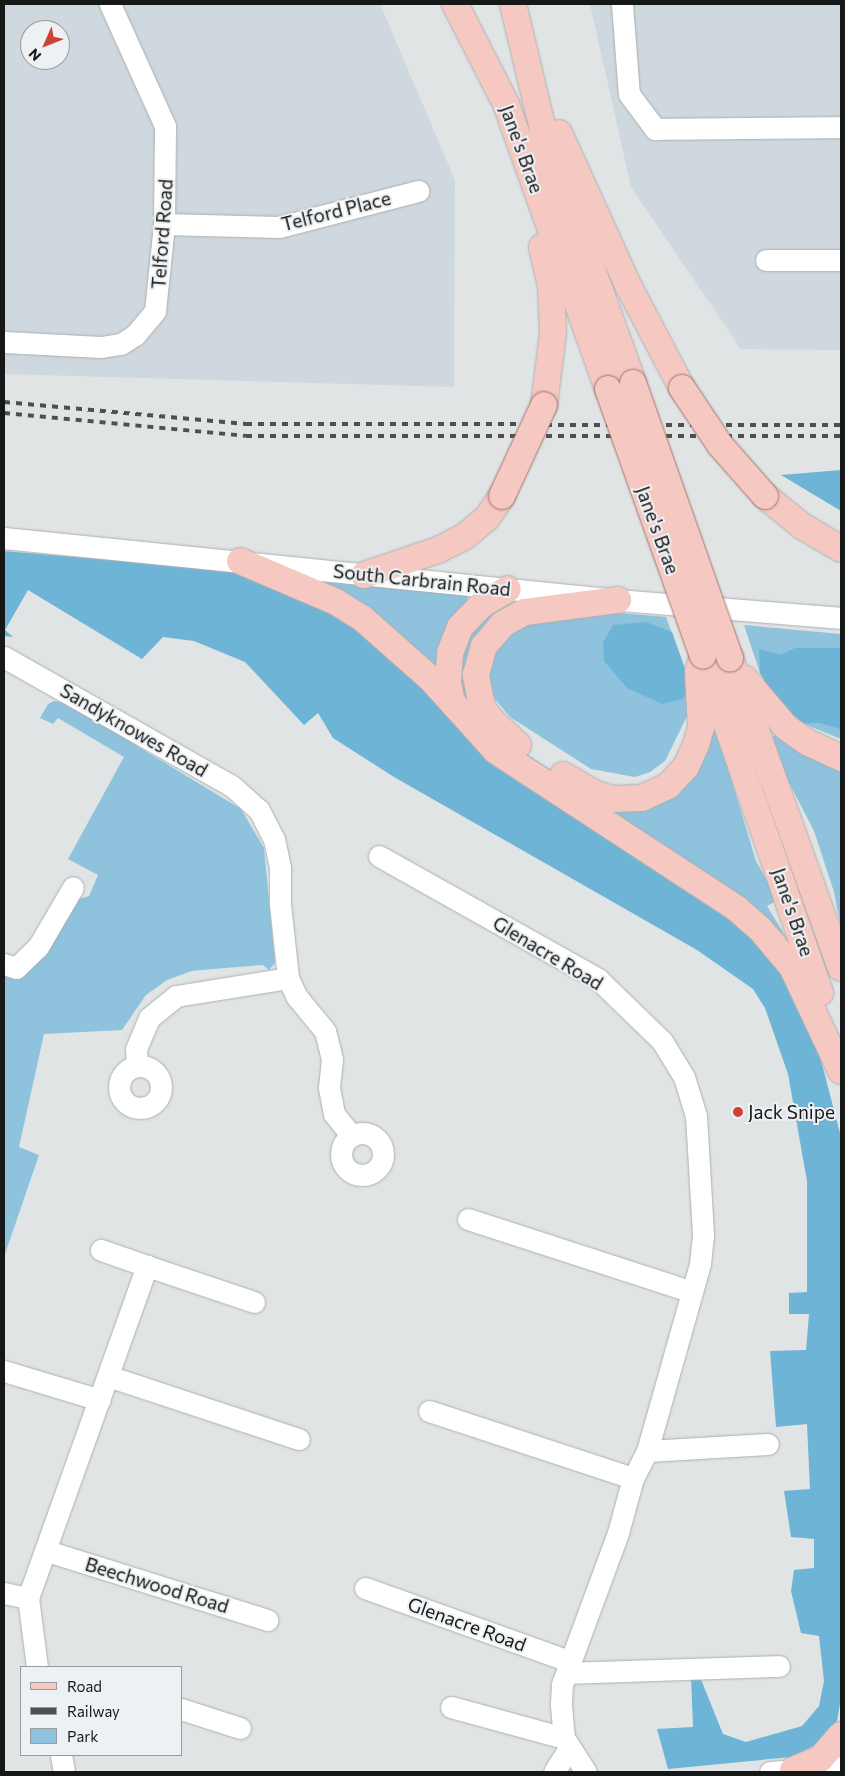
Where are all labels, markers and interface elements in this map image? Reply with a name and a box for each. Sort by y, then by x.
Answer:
north arrow [20,20,70,70]
text: N [25,45,44,65]
street label: Jane's Brae [496,102,548,196]
street label: Telford Road [147,178,177,290]
street label: Telford Place [279,186,393,236]
street label: Jane's Brae [632,483,684,577]
street label: South Carbrain Road [332,559,512,601]
street label: Sandyknowes Road [56,678,212,782]
street label: Jane's Brae [767,865,819,959]
street label: Glenacre Road [489,911,607,995]
place label: Jack Snipe [748,1101,835,1123]
marker: Jack Snipe [732,1106,744,1118]
street label: Beechwood Road [82,1552,232,1618]
street label: Glenacre Road [405,1592,529,1656]
legend [20,1666,182,1756]
text: Road [67,1677,102,1695]
text: Railway [67,1702,120,1720]
text: Park [67,1727,98,1745]

